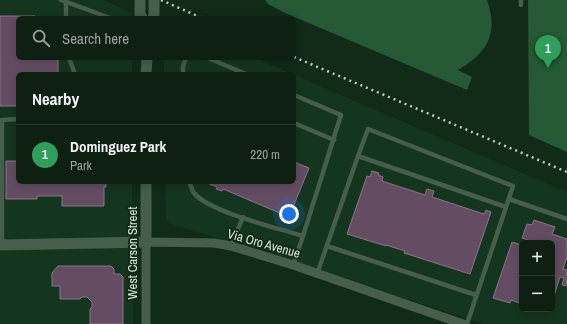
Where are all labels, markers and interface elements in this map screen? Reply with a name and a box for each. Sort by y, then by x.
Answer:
search box [16,16,296,60]
icon: search [30,27,52,49]
text: Search here [62,28,129,49]
pin: 1 [535,35,561,68]
text: Nearby [32,87,79,110]
text: Dominguez Park [70,136,166,157]
text: 1 [42,146,48,163]
text: 220 m [250,146,280,163]
text: Park [70,157,92,174]
your location [279,204,299,224]
street label: West Carson Street [124,207,141,299]
street label: Via Oro Avenue [226,225,302,262]
map controls [519,240,555,312]
button: + [519,240,555,276]
button: − [519,276,555,312]

